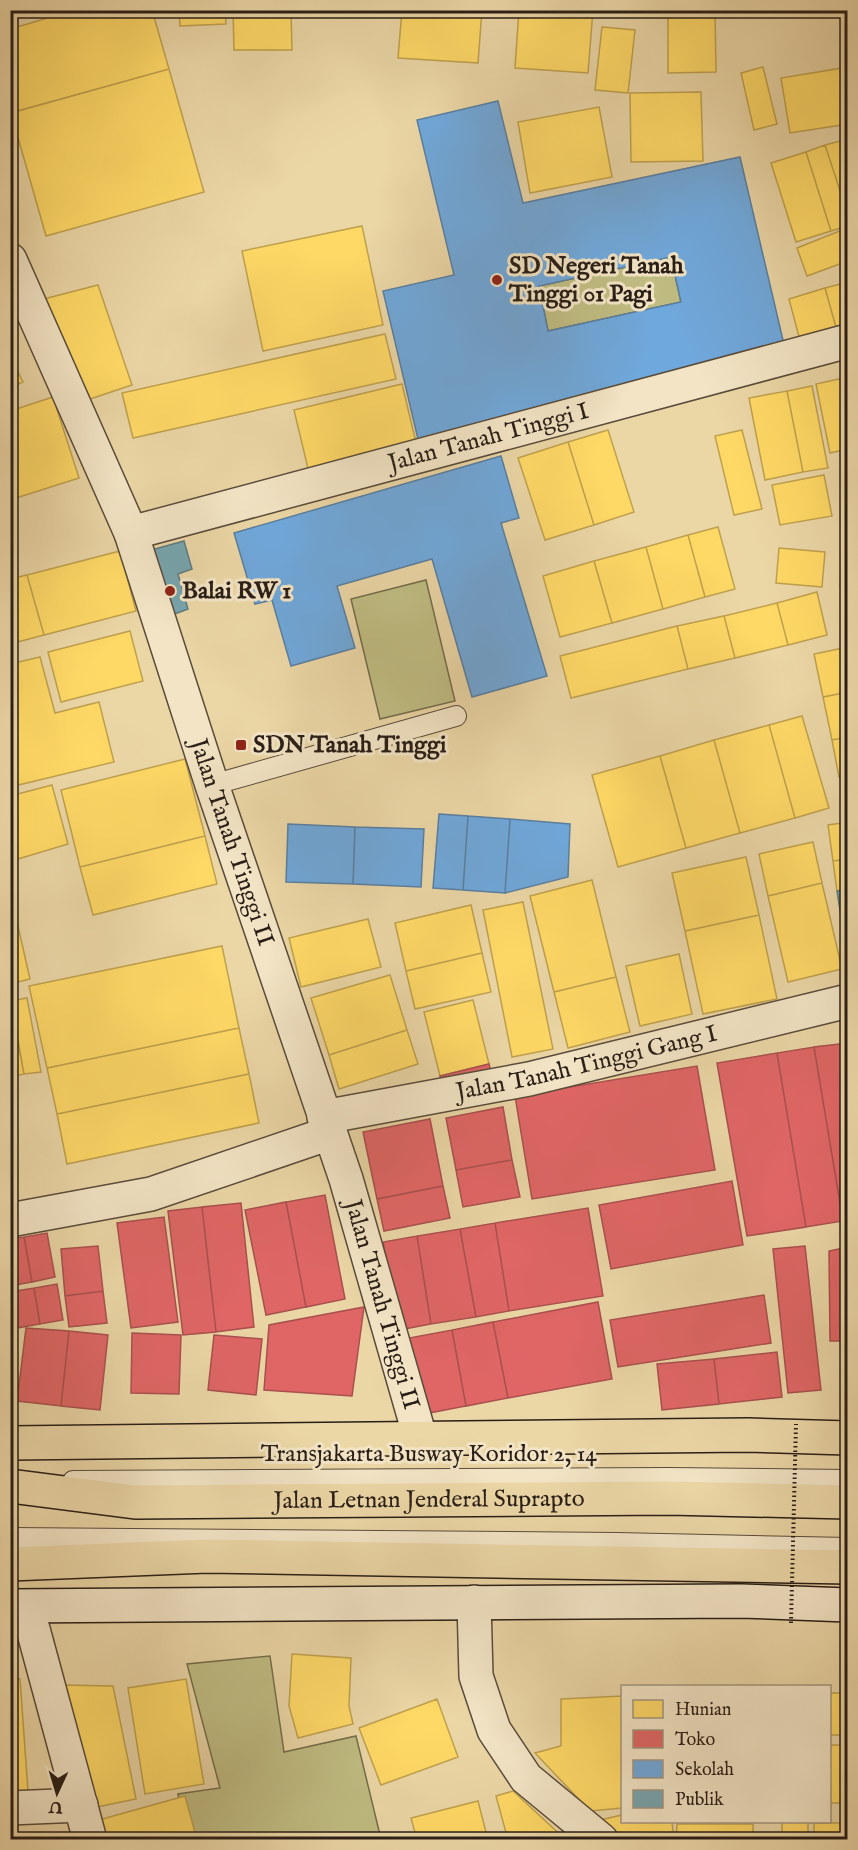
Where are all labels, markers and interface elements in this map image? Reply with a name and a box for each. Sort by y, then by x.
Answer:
place label: SD Negeri Tanah Tinggi 01 Pagi [508,251,684,310]
marker: SD Negeri Tanah Tinggi 01 Pagi [490,273,504,287]
street label: Jalan Tanah Tinggi I [382,396,592,480]
place label: Balai RW 1 [182,576,291,607]
marker: Balai RW 1 [163,584,177,598]
place label: SDN Tanah Tinggi [253,730,447,761]
street label: Jalan Tanah Tinggi II [182,732,281,950]
marker: SDN Tanah Tinggi [234,738,248,752]
street label: Jalan Tanah Tinggi Gang I [450,1018,720,1108]
street label: Jalan Tanah Tinggi II [336,1193,427,1413]
street label: Transjakarta Busway Koridor 2, 14 [261,1439,597,1470]
street label: Jalan Letnan Jenderal Suprapto [270,1483,585,1516]
legend [621,1685,831,1823]
text: Hunian [675,1699,732,1722]
text: Toko [675,1729,716,1752]
text: Sekolah [675,1759,734,1782]
north arrow [27,1763,87,1823]
text: Publik [675,1789,724,1812]
text: U [48,1795,65,1816]

